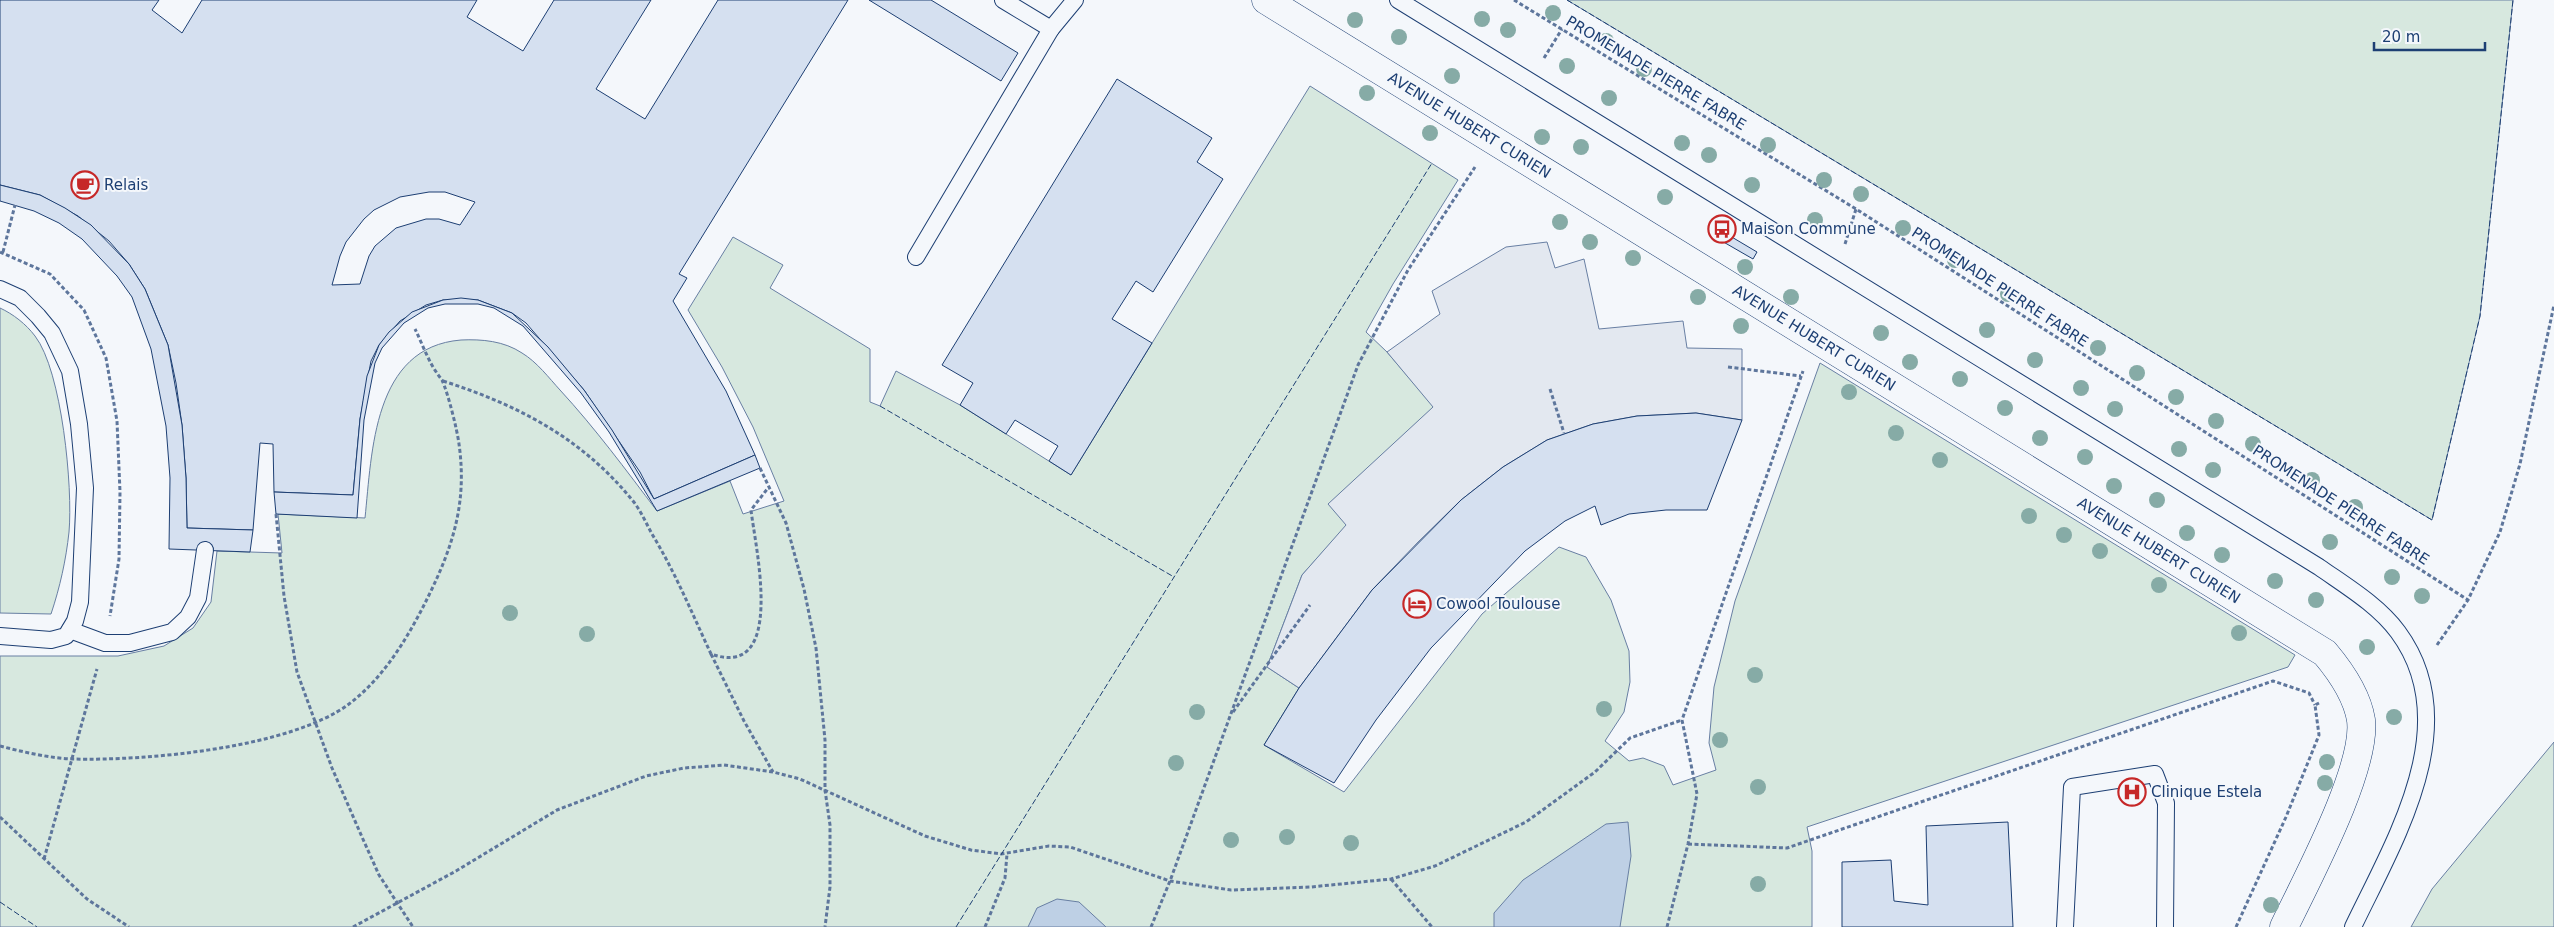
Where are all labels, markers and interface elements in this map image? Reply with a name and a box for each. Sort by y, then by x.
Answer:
street label: PROMENADE PIERRE FABRE [1563,12,1749,134]
scale bar [2374,20,2485,52]
text: 20 m [2382,28,2420,46]
street label: AVENUE HUBERT CURIEN [1385,68,1554,182]
cafe icon: Relais [70,170,100,200]
place label: Relais [104,176,149,194]
bus stop icon: Maison Commune [1707,214,1737,244]
place label: Maison Commune [1741,220,1876,238]
street label: PROMENADE PIERRE FABRE [1908,223,2092,351]
street label: AVENUE HUBERT CURIEN [1729,281,1899,395]
street label: PROMENADE PIERRE FABRE [2249,441,2433,569]
street label: AVENUE HUBERT CURIEN [2074,494,2244,608]
hotel icon: Cowool Toulouse [1402,589,1432,619]
place label: Cowool Toulouse [1436,595,1560,613]
hospital icon: Clinique Estela [2117,777,2147,807]
place label: Clinique Estela [2151,783,2262,801]

